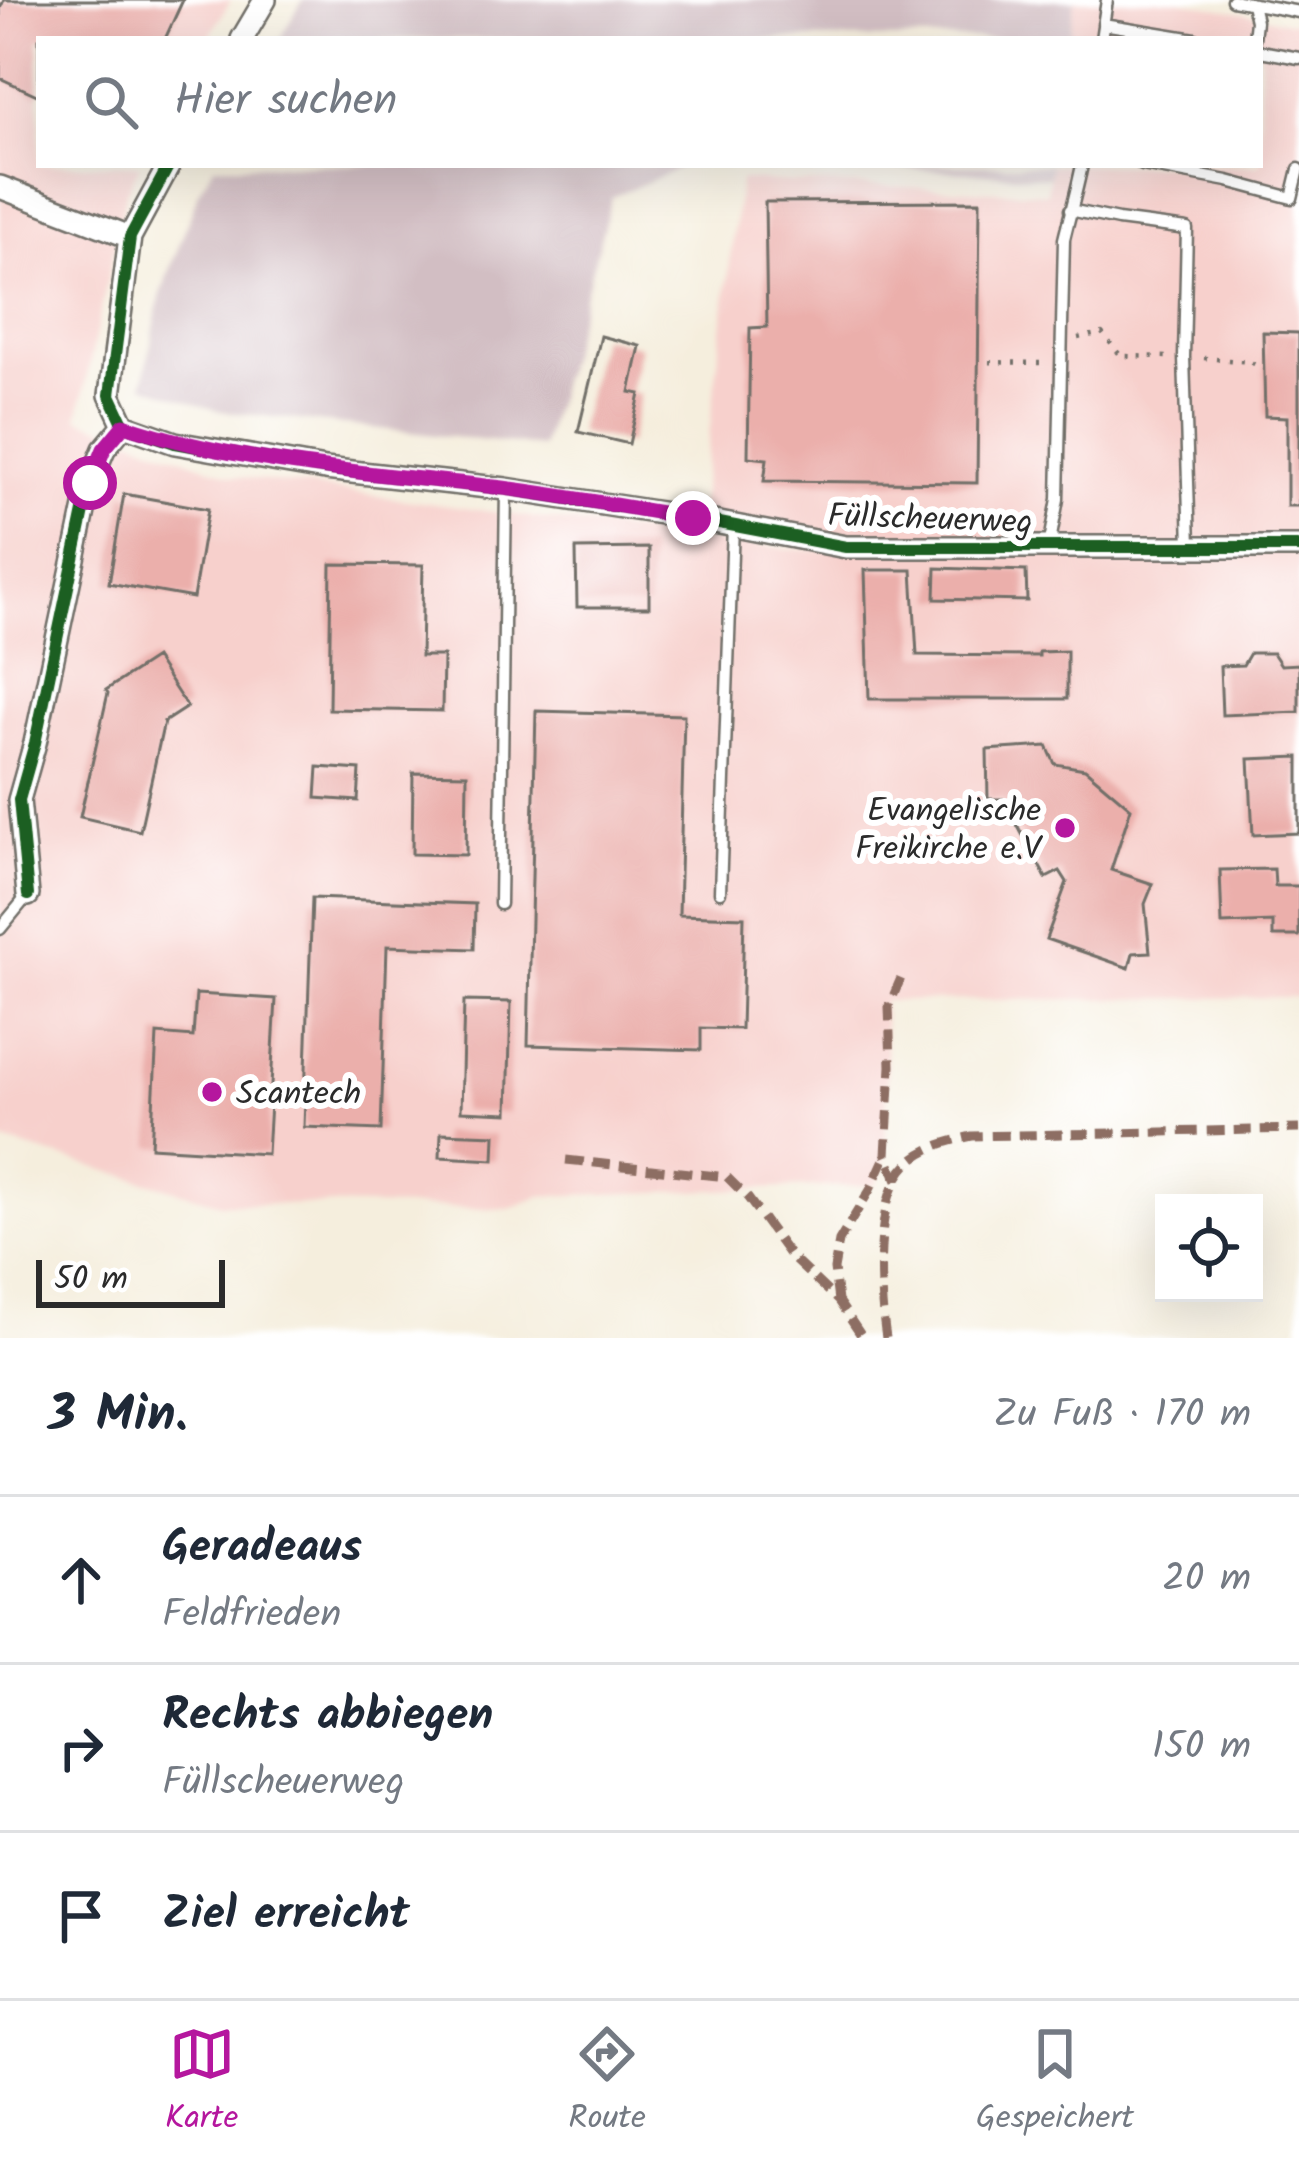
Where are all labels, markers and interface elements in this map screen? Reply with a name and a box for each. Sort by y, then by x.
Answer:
search box [36,36,1263,168]
text: Hier suchen [174,66,397,138]
icon: search [78,69,144,135]
route start [63,456,117,510]
street label: Füllscheuerweg [827,490,1033,551]
route end [666,491,720,545]
place label: Evangelische Freikirche e.V [855,786,1043,877]
marker: Evangelische Freikirche e.V [1052,815,1078,841]
place label: Scantech [236,1069,361,1122]
marker: Scantech [199,1079,225,1105]
map controls [1155,1194,1263,1302]
button: locate [1155,1194,1263,1302]
scale bar [36,1254,225,1307]
text: 50 m [54,1254,128,1307]
text: 3 Min. [48,1376,188,1457]
text: Zu Fuß · 170 m [994,1385,1251,1447]
text: Geradeaus [162,1513,362,1585]
icon: ahead [48,1547,114,1613]
text: 20 m [1162,1549,1251,1611]
text: Feldfrieden [162,1585,341,1647]
text: Rechts abbiegen [162,1681,493,1753]
icon: right [48,1715,114,1781]
text: 150 m [1152,1717,1251,1779]
text: Füllscheuerweg [162,1753,404,1815]
text: Ziel erreicht [162,1880,410,1952]
icon: arrive [48,1883,114,1949]
tab: Karte [165,2021,238,2146]
tab: Route [568,2021,646,2146]
tab: Gespeichert [976,2021,1134,2146]

